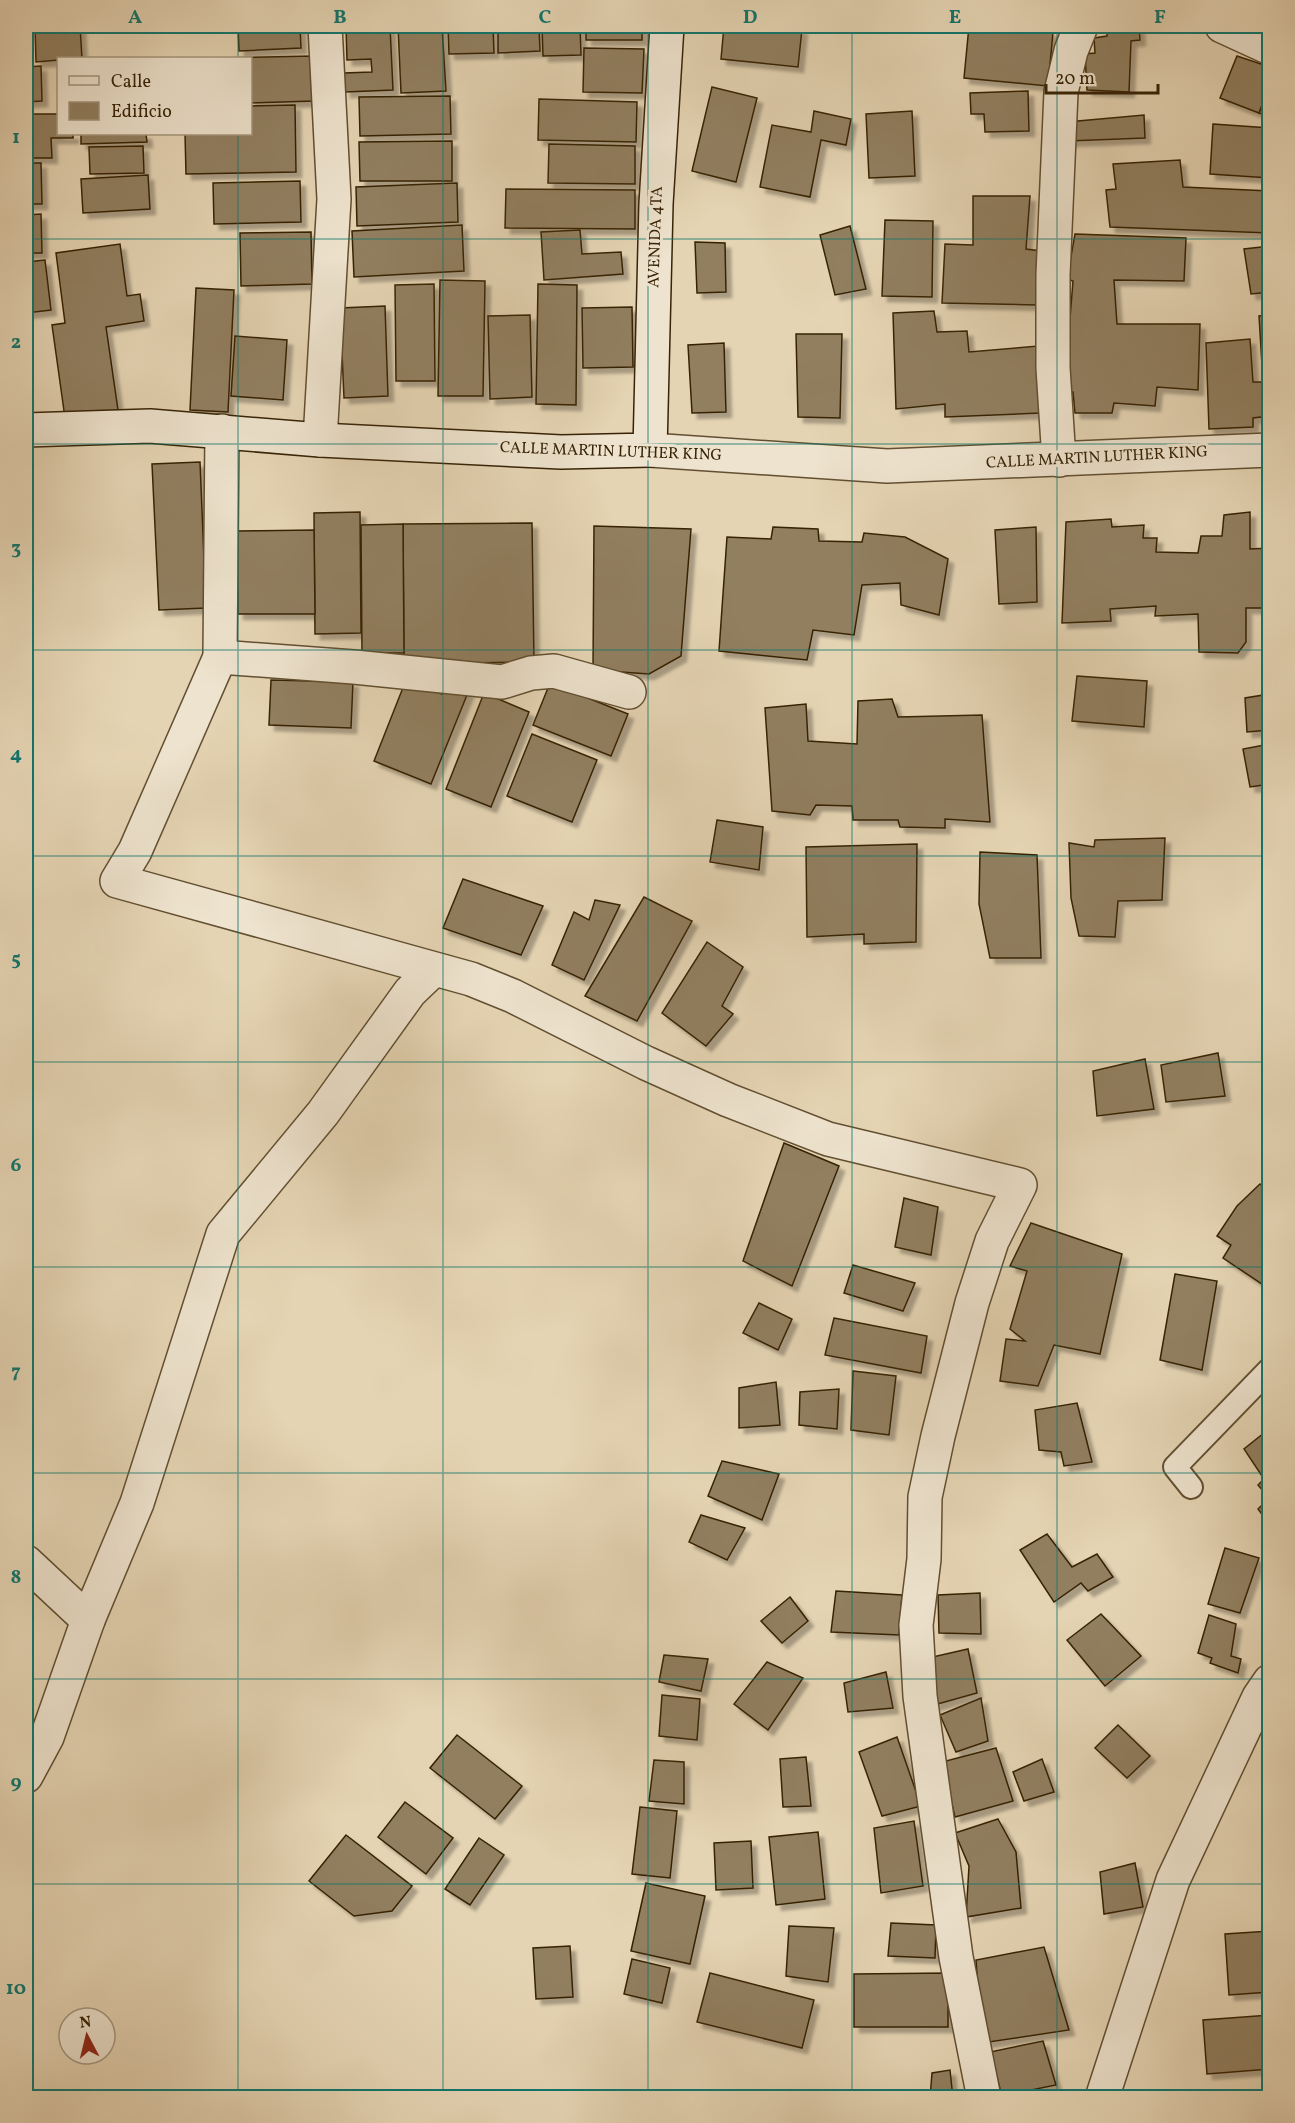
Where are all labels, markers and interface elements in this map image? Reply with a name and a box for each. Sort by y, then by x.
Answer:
text: A [128,4,142,32]
text: B [333,4,347,32]
text: C [539,4,552,32]
text: D [743,4,757,32]
text: E [949,4,961,32]
text: F [1154,4,1166,32]
legend [57,57,252,135]
scale bar [1046,57,1158,95]
text: 20 m [1055,67,1095,92]
text: Calle [111,70,151,95]
text: Edificio [111,100,172,125]
text: 1 [12,124,20,152]
street label: AVENIDA 4TA [643,186,669,288]
text: 2 [11,329,21,357]
street label: CALLE MARTIN LUTHER KING [499,437,723,467]
street label: CALLE MARTIN LUTHER KING [985,441,1209,475]
text: 3 [11,535,21,563]
text: 4 [10,741,22,769]
text: 5 [11,946,21,974]
text: 6 [11,1152,22,1180]
text: 7 [11,1358,21,1386]
text: 8 [11,1564,21,1592]
text: 9 [10,1769,22,1797]
text: 10 [6,1975,26,2003]
north arrow [57,2006,117,2066]
text: N [78,2011,93,2035]

